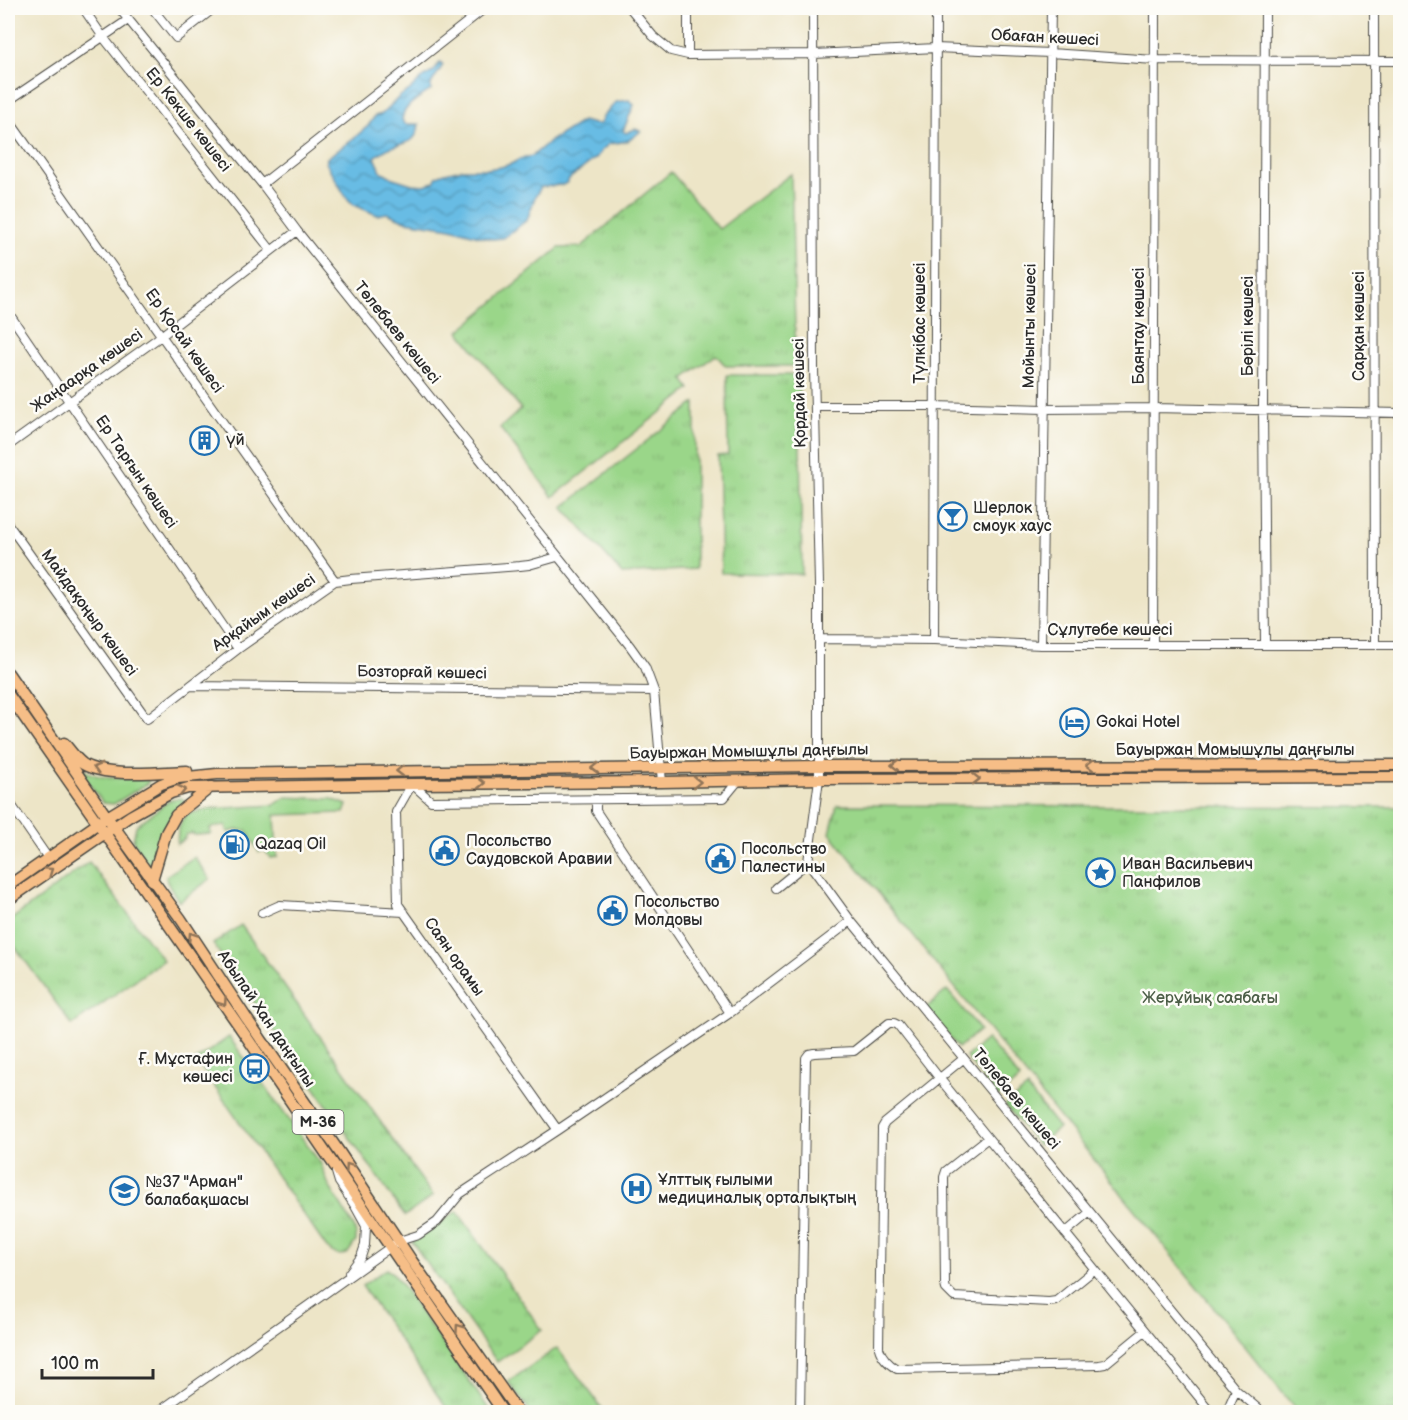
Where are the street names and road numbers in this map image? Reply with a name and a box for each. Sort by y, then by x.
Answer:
street label: Обаған көшесі [990,26,1100,50]
street label: Ер Көкше көшесі [141,64,235,176]
street label: Түлкібас көшесі [911,263,930,383]
street label: Мойынты көшесі [1019,263,1041,389]
street label: Баянтау көшесі [1130,268,1149,384]
street label: Сарқан көшесі [1350,271,1369,381]
street label: Бөрілі көшесі [1239,276,1258,376]
street label: Төлебаев көшесі [350,278,444,388]
street label: Ер Қосай көшесі [141,285,227,397]
street label: Жаңаарқа көшесі [27,325,147,417]
street label: Қордай көшесі [790,338,810,448]
street label: Ер Тарғын көшесі [91,412,181,532]
street label: Майдақоңыр көшесі [37,546,141,680]
street label: Арқайым көшесі [208,570,319,656]
street label: Сұлутөбе көшесі [1047,621,1173,640]
street label: Бозторғай көшесі [357,662,487,684]
street label: Бауыржан Момышұлы даңғылы [629,740,869,764]
street label: Бауыржан Момышұлы даңғылы [1115,741,1355,760]
street label: Саян орамы [420,914,488,1000]
street label: Абылай Хан даңғылы [213,946,319,1091]
street label: Төлебаев көшесі [968,1045,1064,1153]
road number: M-36 [292,1110,344,1134]

